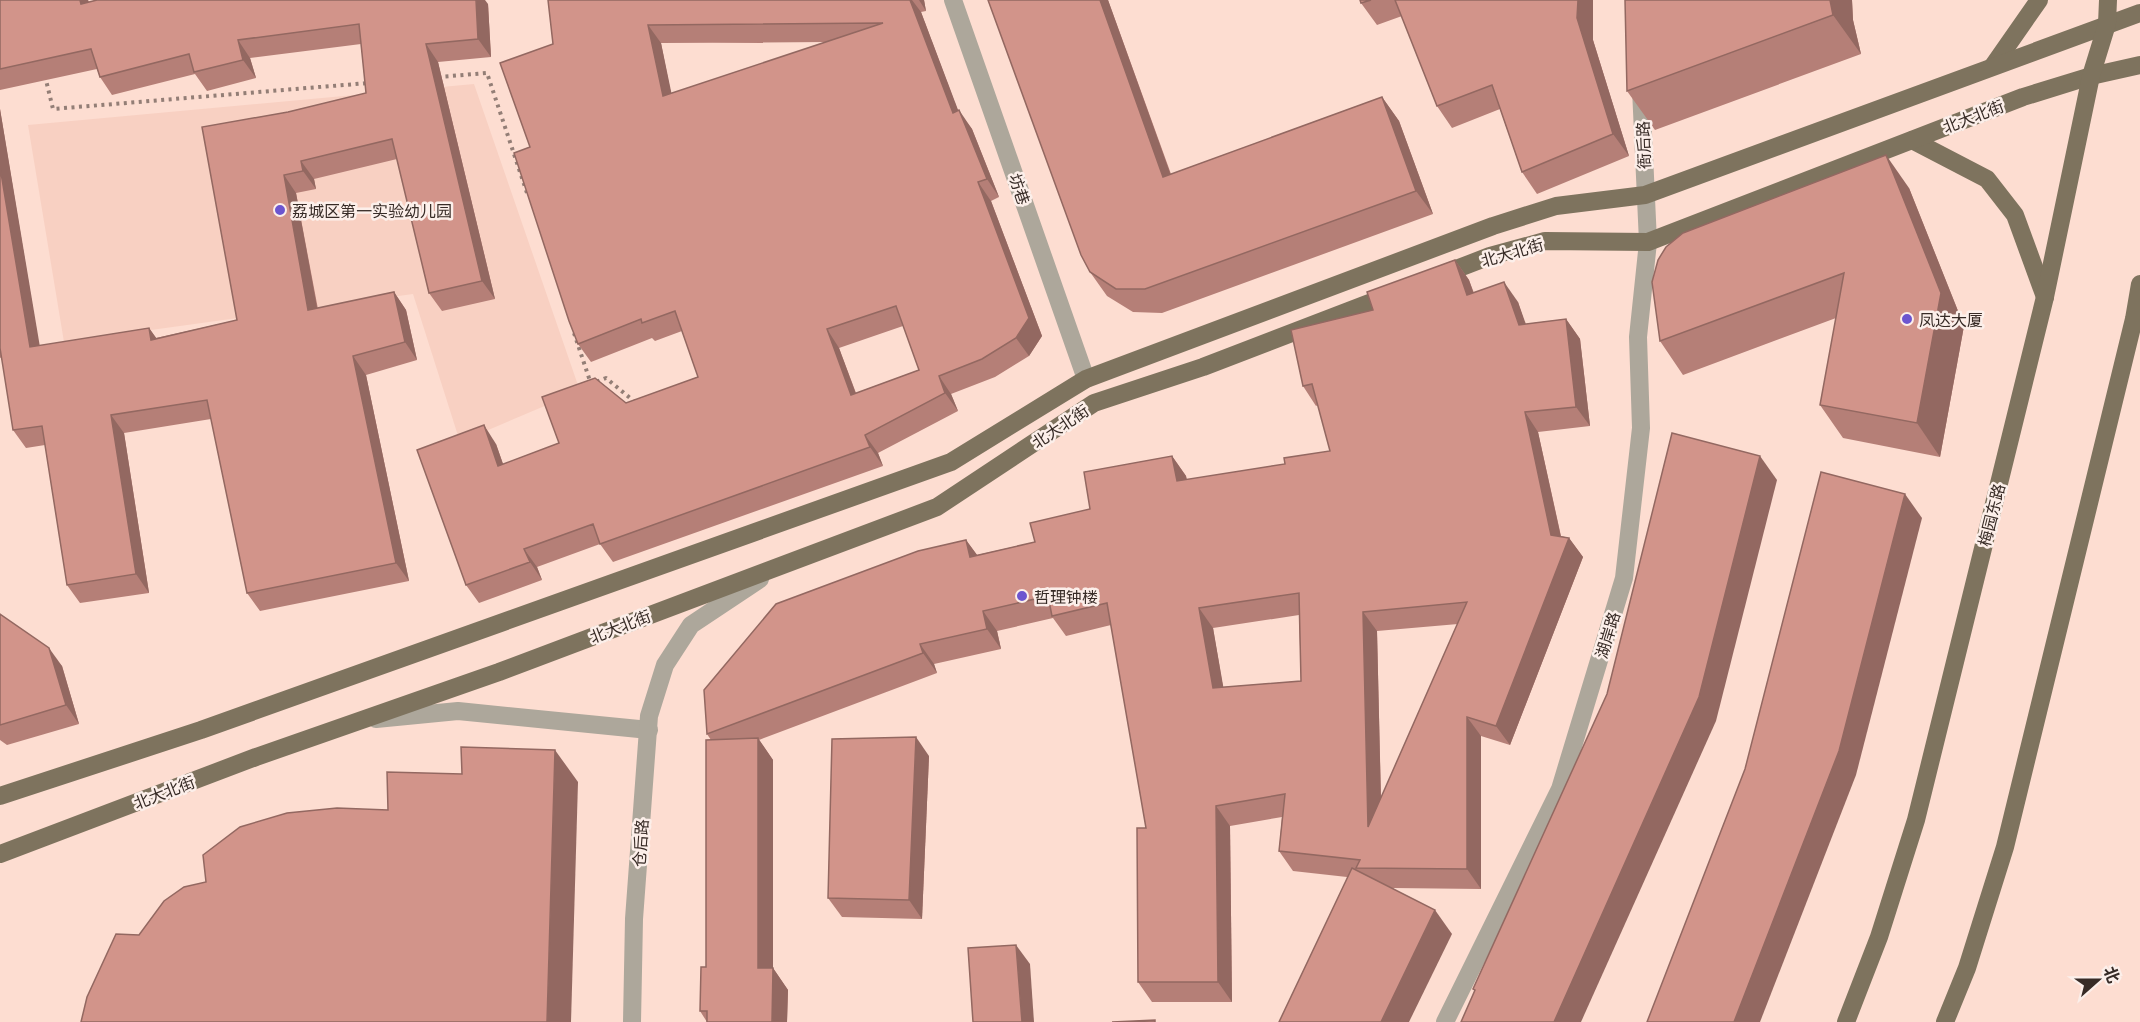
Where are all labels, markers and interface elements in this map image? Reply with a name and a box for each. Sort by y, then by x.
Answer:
street label: 北大北街 [1940,96,2006,136]
street label: 衙后路 [1633,121,1653,169]
street label: 坊巷 [1006,171,1034,207]
place label: 荔城区第一实验幼儿园 [292,201,452,220]
marker: 荔城区第一实验幼儿园 [273,203,287,217]
street label: 北大北街 [1479,234,1545,270]
place label: 凤达大厦 [1919,310,1983,329]
marker: 凤达大厦 [1900,312,1914,326]
street label: 北大北街 [1028,400,1092,452]
street label: 梅园东路 [1974,482,2008,548]
place label: 哲理钟楼 [1034,587,1098,606]
marker: 哲理钟楼 [1015,589,1029,603]
street label: 北大北街 [587,606,653,646]
street label: 湖岸路 [1591,609,1623,661]
street label: 北大北街 [131,772,197,812]
street label: 仓后路 [629,818,651,868]
north arrow [2068,950,2128,1010]
text: 北 [2101,964,2124,985]

